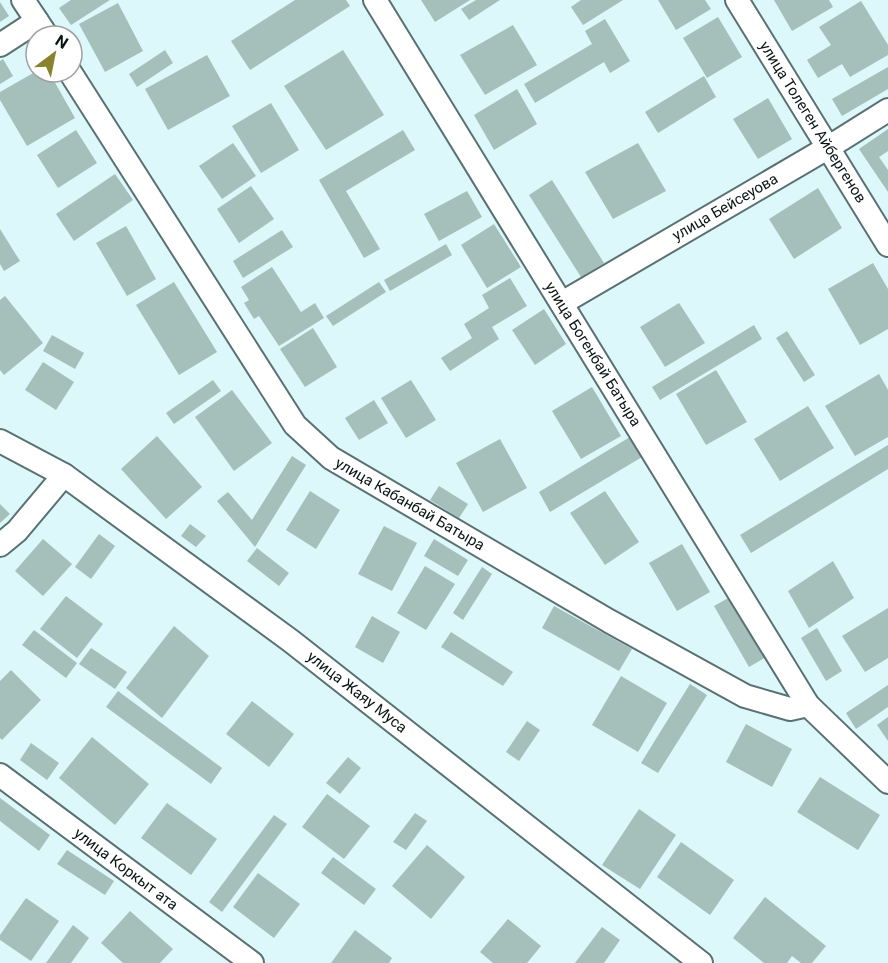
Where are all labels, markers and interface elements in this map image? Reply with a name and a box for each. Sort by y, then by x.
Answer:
north arrow [24,24,84,84]
text: N [52,31,72,53]
street label: улица Толеген Айбергенов [756,38,870,206]
street label: улица Бейсеуова [669,169,781,245]
street label: улица Богенбай Батыра [541,278,645,430]
street label: улица Кабанбай Батыра [332,454,488,554]
street label: улица Жаяу Муса [303,647,411,737]
street label: улица Коркыт ата [71,824,181,914]

